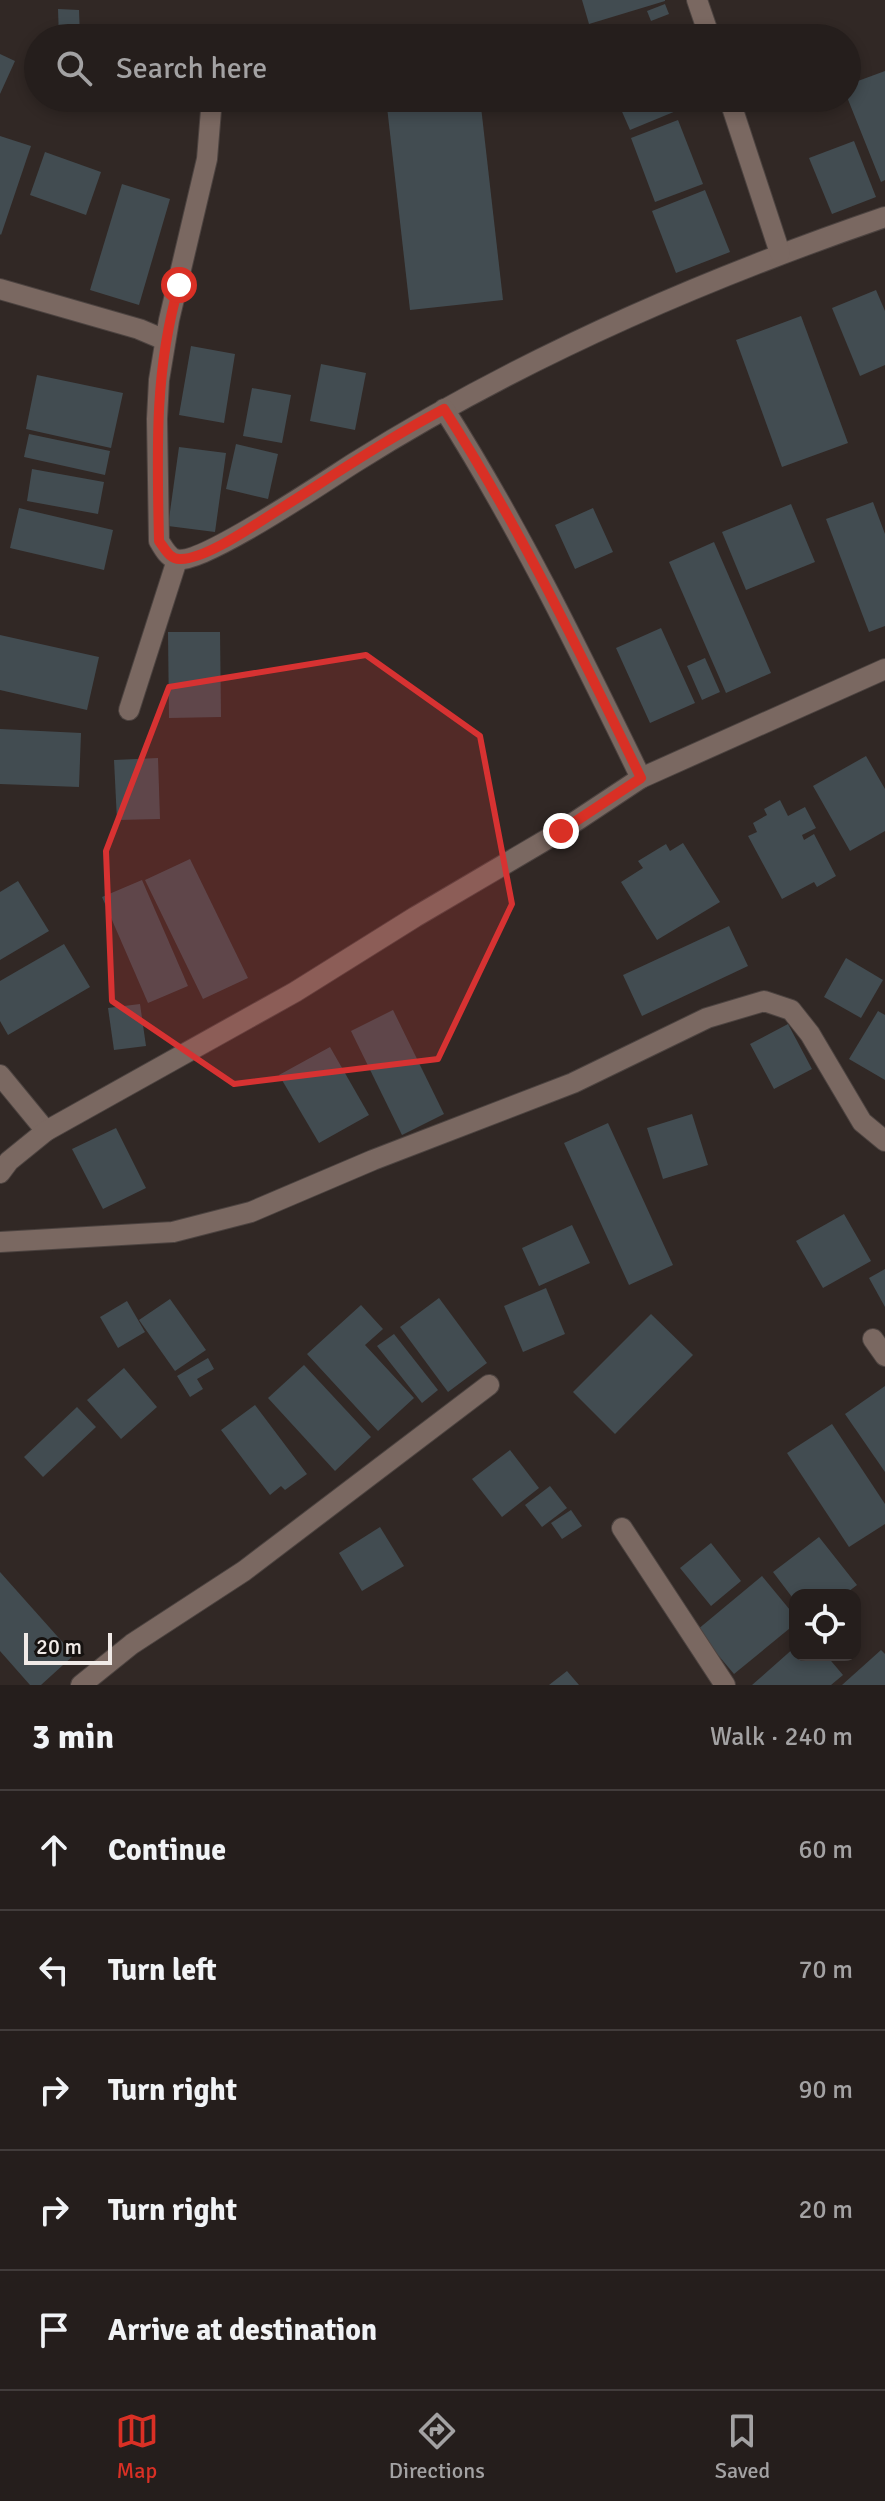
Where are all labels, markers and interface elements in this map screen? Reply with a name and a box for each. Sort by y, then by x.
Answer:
search box [24,24,861,112]
icon: search [52,46,96,90]
text: Search here [116,50,267,87]
route start [161,267,197,303]
route end [543,813,579,849]
map controls [789,1589,861,1661]
button: locate [789,1589,861,1661]
scale bar [24,1629,112,1665]
text: 20 m [36,1633,82,1660]
text: 3 min [32,1716,114,1758]
text: Walk · 240 m [710,1721,853,1753]
icon: ahead [32,1828,76,1872]
text: Continue [108,1832,226,1869]
text: 60 m [798,1834,853,1866]
icon: left [32,1948,76,1992]
text: Turn left [108,1952,217,1989]
text: 70 m [798,1954,853,1986]
icon: right [32,2068,76,2112]
text: Turn right [108,2072,237,2109]
text: 90 m [798,2074,853,2106]
icon: right [32,2188,76,2232]
text: Turn right [108,2192,237,2229]
text: 20 m [798,2194,853,2226]
icon: arrive [32,2308,76,2352]
text: Arrive at destination [108,2312,377,2349]
tab: Map [115,2409,159,2484]
tab: Directions [389,2409,485,2484]
tab: Saved [715,2409,770,2484]

